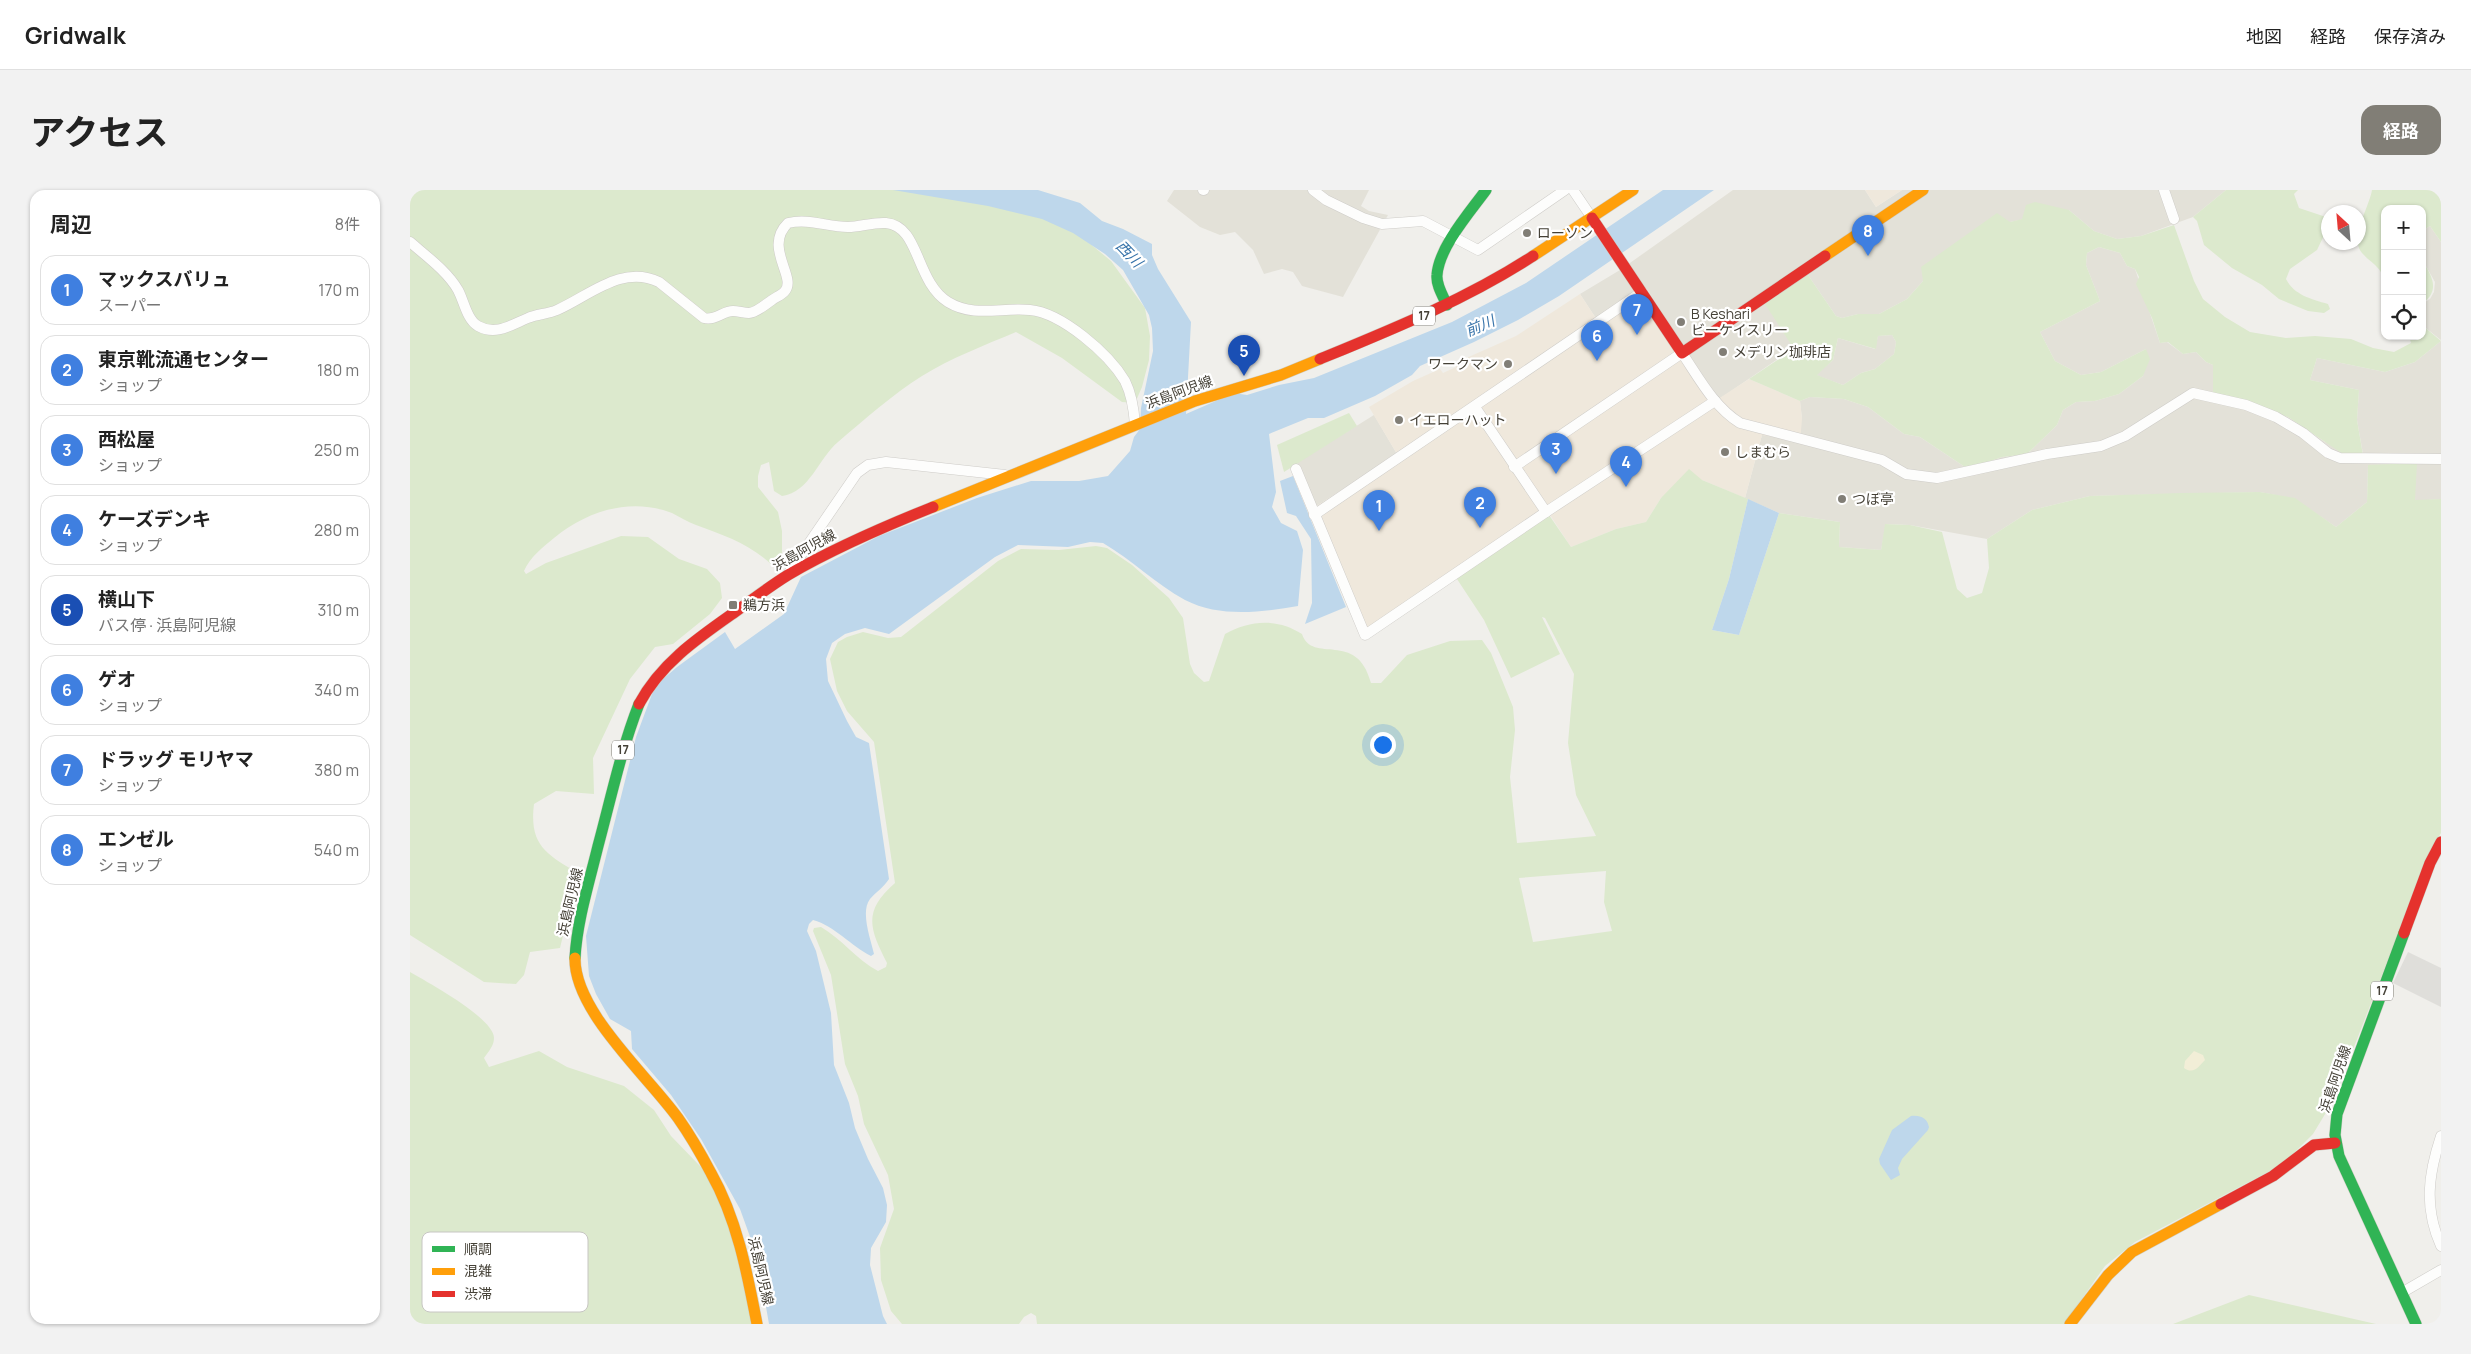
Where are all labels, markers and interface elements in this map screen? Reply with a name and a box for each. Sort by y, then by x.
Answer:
text: Gridwalk [25,18,126,51]
text: 地図 [2246,24,2282,48]
text: 経路 [2310,24,2346,48]
text: 保存済み [2374,24,2446,48]
button: 経路 [2361,105,2441,155]
text: アクセス [30,108,168,156]
north arrow [2321,205,2366,250]
map controls [2381,205,2426,340]
button: + [2381,205,2426,250]
text: 周辺 [50,210,92,238]
text: 8件 [335,213,360,235]
pin: 8 [1852,215,1884,256]
place label: ローソン [1537,223,1593,242]
marker: ローソン [1521,227,1533,239]
water label: 西川 [1111,236,1149,273]
button: − [2381,250,2426,295]
text: マックスバリュ [98,266,230,292]
text: 1 [63,279,71,301]
text: 170 m [318,279,359,301]
text: スーパー [98,294,162,316]
pin: 7 [1621,294,1653,335]
button: locate [2381,295,2426,340]
place label: B Keshari ビーケイスリー [1691,304,1788,339]
road number: 17 [1413,306,1435,326]
water label: 前川 [1462,309,1500,341]
marker: B Keshari ビーケイスリー [1675,316,1687,328]
pin: 6 [1581,320,1613,361]
pin: 5 [1228,335,1260,376]
place label: メデリン珈琲店 [1733,342,1831,361]
text: 東京靴流通センター [98,346,269,372]
marker: メデリン珈琲店 [1717,346,1729,358]
place label: ワークマン [1428,354,1498,373]
marker: ワークマン [1502,358,1514,370]
text: 2 [62,359,72,381]
text: 180 m [317,359,359,381]
street label: 浜島阿児線 [1143,371,1215,412]
text: ショップ [98,374,162,396]
place label: イエローハット [1409,410,1507,429]
marker: イエローハット [1393,414,1405,426]
text: 西松屋 [98,426,155,452]
pin: 3 [1540,433,1572,474]
text: 3 [62,439,72,461]
text: 250 m [314,439,359,461]
place label: しまむら [1735,442,1791,461]
pin: 4 [1610,446,1642,487]
marker: しまむら [1719,446,1731,458]
text: ショップ [98,454,162,476]
pin: 2 [1464,487,1496,528]
place label: つぼ亭 [1852,489,1894,508]
pin: 1 [1363,490,1395,531]
marker: つぼ亭 [1836,493,1848,505]
text: ケーズデンキ [98,506,211,532]
text: 4 [62,519,72,541]
text: 280 m [314,519,359,541]
street label: 浜島阿児線 [769,524,839,575]
text: ショップ [98,534,162,556]
text: 横山下 [98,586,155,612]
place label: 鵜方浜 [743,595,785,614]
text: 5 [62,599,72,621]
text: 310 m [317,599,359,621]
marker: 鵜方浜 [727,599,739,611]
text: バス停 · 浜島阿児線 [98,614,236,636]
text: ゲオ [98,666,136,692]
text: 6 [62,679,72,701]
text: 340 m [314,679,359,701]
text: ショップ [98,694,162,716]
your location [1370,732,1396,758]
road number: 17 [612,740,634,760]
text: ドラッグ モリヤマ [98,746,254,772]
text: 7 [63,759,71,781]
text: 380 m [314,759,359,781]
text: ショップ [98,774,162,796]
text: エンゼル [98,826,174,852]
text: 8 [62,839,72,861]
text: 540 m [314,839,359,861]
text: ショップ [98,854,162,876]
street label: 浜島阿児線 [552,866,587,938]
road number: 17 [2371,981,2393,1000]
street label: 浜島阿児線 [2314,1043,2355,1115]
legend [422,1232,588,1312]
street label: 浜島阿児線 [744,1235,779,1307]
text: 順調 [464,1239,492,1258]
text: 混雑 [464,1261,492,1280]
text: 渋滞 [464,1284,492,1303]

